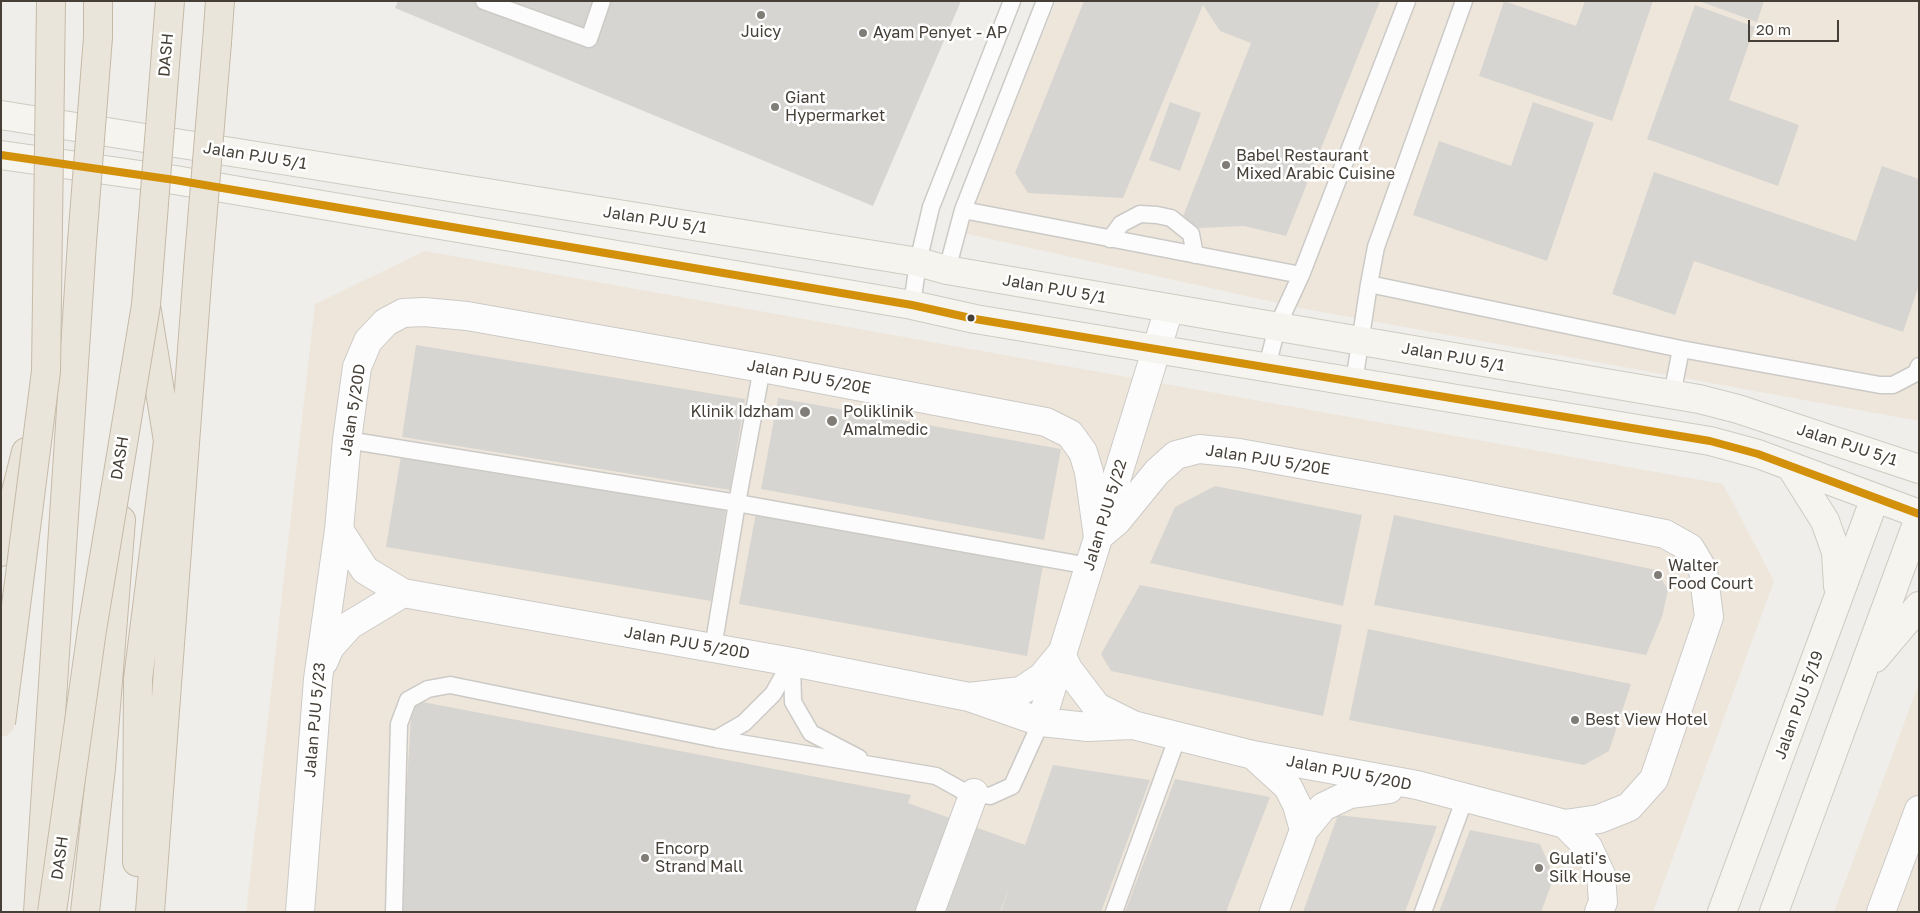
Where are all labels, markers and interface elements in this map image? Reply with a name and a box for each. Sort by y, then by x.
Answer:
marker: Juicy [755,9,767,21]
scale bar [1750,10,1841,42]
text: 20 m [1756,20,1791,38]
place label: Juicy [741,22,781,42]
place label: Ayam Penyet - AP [873,23,1007,43]
marker: Ayam Penyet - AP [857,27,869,39]
street label: DASH [155,32,177,78]
place label: Giant Hypermarket [785,88,885,126]
marker: Giant Hypermarket [769,101,781,113]
street label: Jalan PJU 5/1 [202,138,308,174]
place label: Babel Restaurant Mixed Arabic Cuisine [1236,146,1395,184]
marker: Babel Restaurant Mixed Arabic Cuisine [1220,159,1232,171]
street label: Jalan PJU 5/1 [602,202,708,238]
street label: Jalan PJU 5/1 [1001,270,1107,308]
unlabelled marker [966,313,976,323]
street label: Jalan PJU 5/1 [1400,338,1506,376]
street label: Jalan PJU 5/20E [745,356,873,398]
street label: Jalan 5/20D [336,362,370,458]
place label: Klinik Idzham [690,402,794,422]
place label: Poliklinik Amalmedic [843,402,928,440]
marker: Klinik Idzham [798,405,812,419]
marker: Poliklinik Amalmedic [825,414,839,428]
street label: Jalan PJU 5/1 [1794,420,1900,470]
street label: DASH [107,435,133,481]
street label: Jalan PJU 5/20E [1204,441,1332,479]
street label: Jalan PJU 5/22 [1079,457,1131,573]
place label: Walter Food Court [1668,556,1754,594]
marker: Walter Food Court [1652,569,1664,581]
street label: Jalan PJU 5/20D [623,623,751,663]
street label: Jalan PJU 5/19 [1770,648,1828,762]
street label: Jalan PJU 5/23 [300,662,330,778]
place label: Best View Hotel [1585,710,1708,730]
marker: Best View Hotel [1569,714,1581,726]
street label: Jalan PJU 5/20D [1285,751,1413,795]
street label: DASH [47,835,73,881]
place label: Encorp Strand Mall [655,839,743,877]
place label: Gulati's Silk House [1549,849,1631,887]
marker: Encorp Strand Mall [639,852,651,864]
marker: Gulati's Silk House [1533,862,1545,874]

